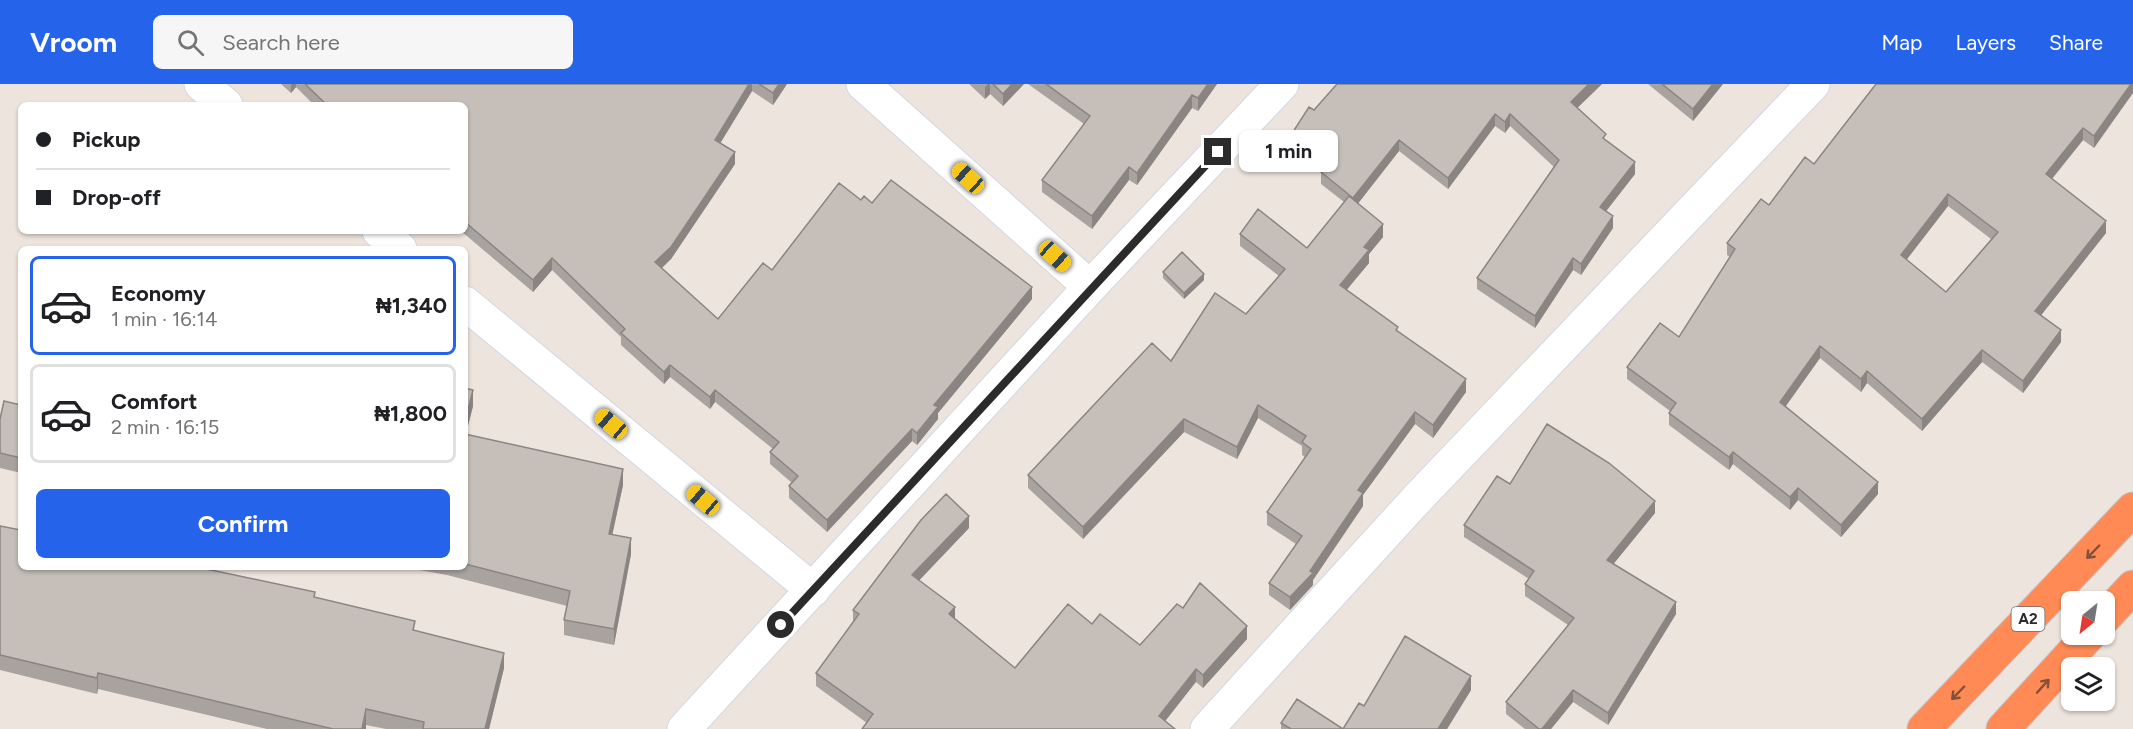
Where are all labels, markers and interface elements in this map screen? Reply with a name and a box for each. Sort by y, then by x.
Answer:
search box [153,15,573,69]
text: Vroom [30,25,117,59]
icon: search [174,26,207,59]
text: Search here [222,29,340,56]
text: Map [1882,30,1922,55]
text: Layers [1955,30,2016,55]
text: Share [2049,30,2103,55]
text: Pickup [72,126,141,153]
callout: 1 min [1239,131,1338,173]
route end [1204,138,1231,165]
text: 1 min [1265,139,1312,163]
car [949,159,987,197]
text: Drop-off [72,184,161,211]
car [1036,237,1074,275]
icon: car [39,279,93,333]
text: Economy [111,280,206,307]
text: ₦1,340 [376,292,447,319]
text: 1 min · 16:14 [111,307,217,331]
icon: car [39,387,93,441]
text: Comfort [111,388,197,415]
text: ₦1,800 [374,400,447,427]
car [591,406,631,442]
text: 2 min · 16:15 [111,415,219,439]
car [683,482,723,518]
button: Confirm [36,489,450,558]
one-way arrow [2085,544,2100,559]
north arrow [2061,591,2115,645]
map controls [2061,591,2115,711]
road number: A2 [2012,607,2044,631]
route start [767,611,794,638]
button: layers [2061,657,2115,711]
one-way arrow [2036,679,2050,694]
one-way arrow [1951,685,1965,700]

